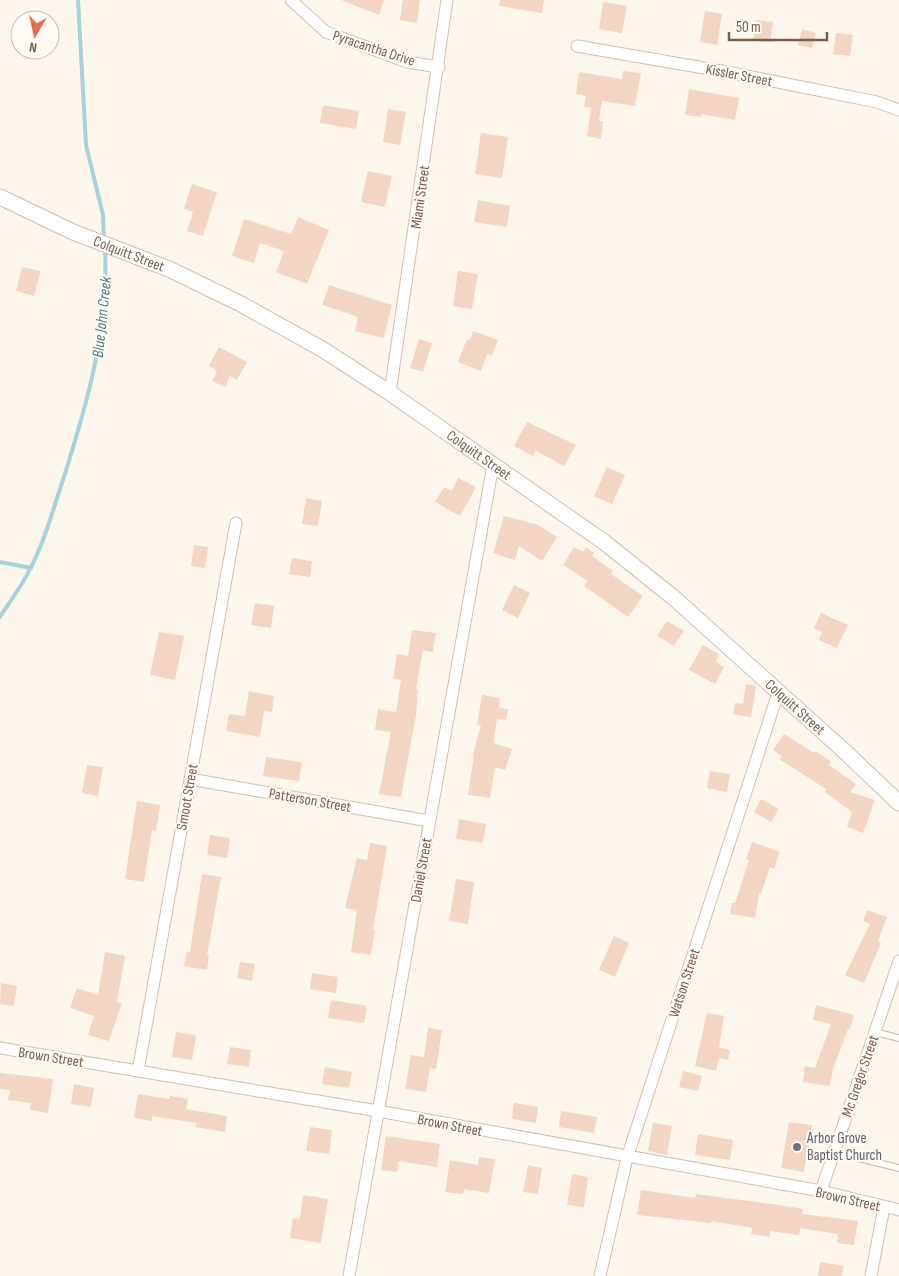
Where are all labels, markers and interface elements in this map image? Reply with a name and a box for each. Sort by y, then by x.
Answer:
north arrow [10,10,60,60]
scale bar [729,10,826,42]
text: 50 m [736,18,761,37]
street label: Pyracantha Drive [330,26,417,71]
text: N [28,38,38,56]
street label: Kissler Street [704,60,774,91]
street label: Miami Street [407,164,434,230]
street label: Colquitt Street [91,232,168,277]
water label: Blue John Creek [89,275,116,358]
street label: Colquitt Street [443,426,515,485]
street label: Colquitt Street [761,675,829,740]
street label: Smoot Street [172,762,203,832]
street label: Patterson Street [267,784,353,817]
street label: Daniel Street [406,836,437,904]
street label: Watson Street [664,946,705,1020]
street label: Mc Gregor Street [838,1032,883,1120]
street label: Brown Street [17,1043,85,1072]
street label: Brown Street [416,1110,484,1141]
place label: Arbor Grove Baptist Church [806,1129,882,1165]
marker: Arbor Grove Baptist Church [791,1141,803,1153]
street label: Brown Street [814,1183,882,1216]

